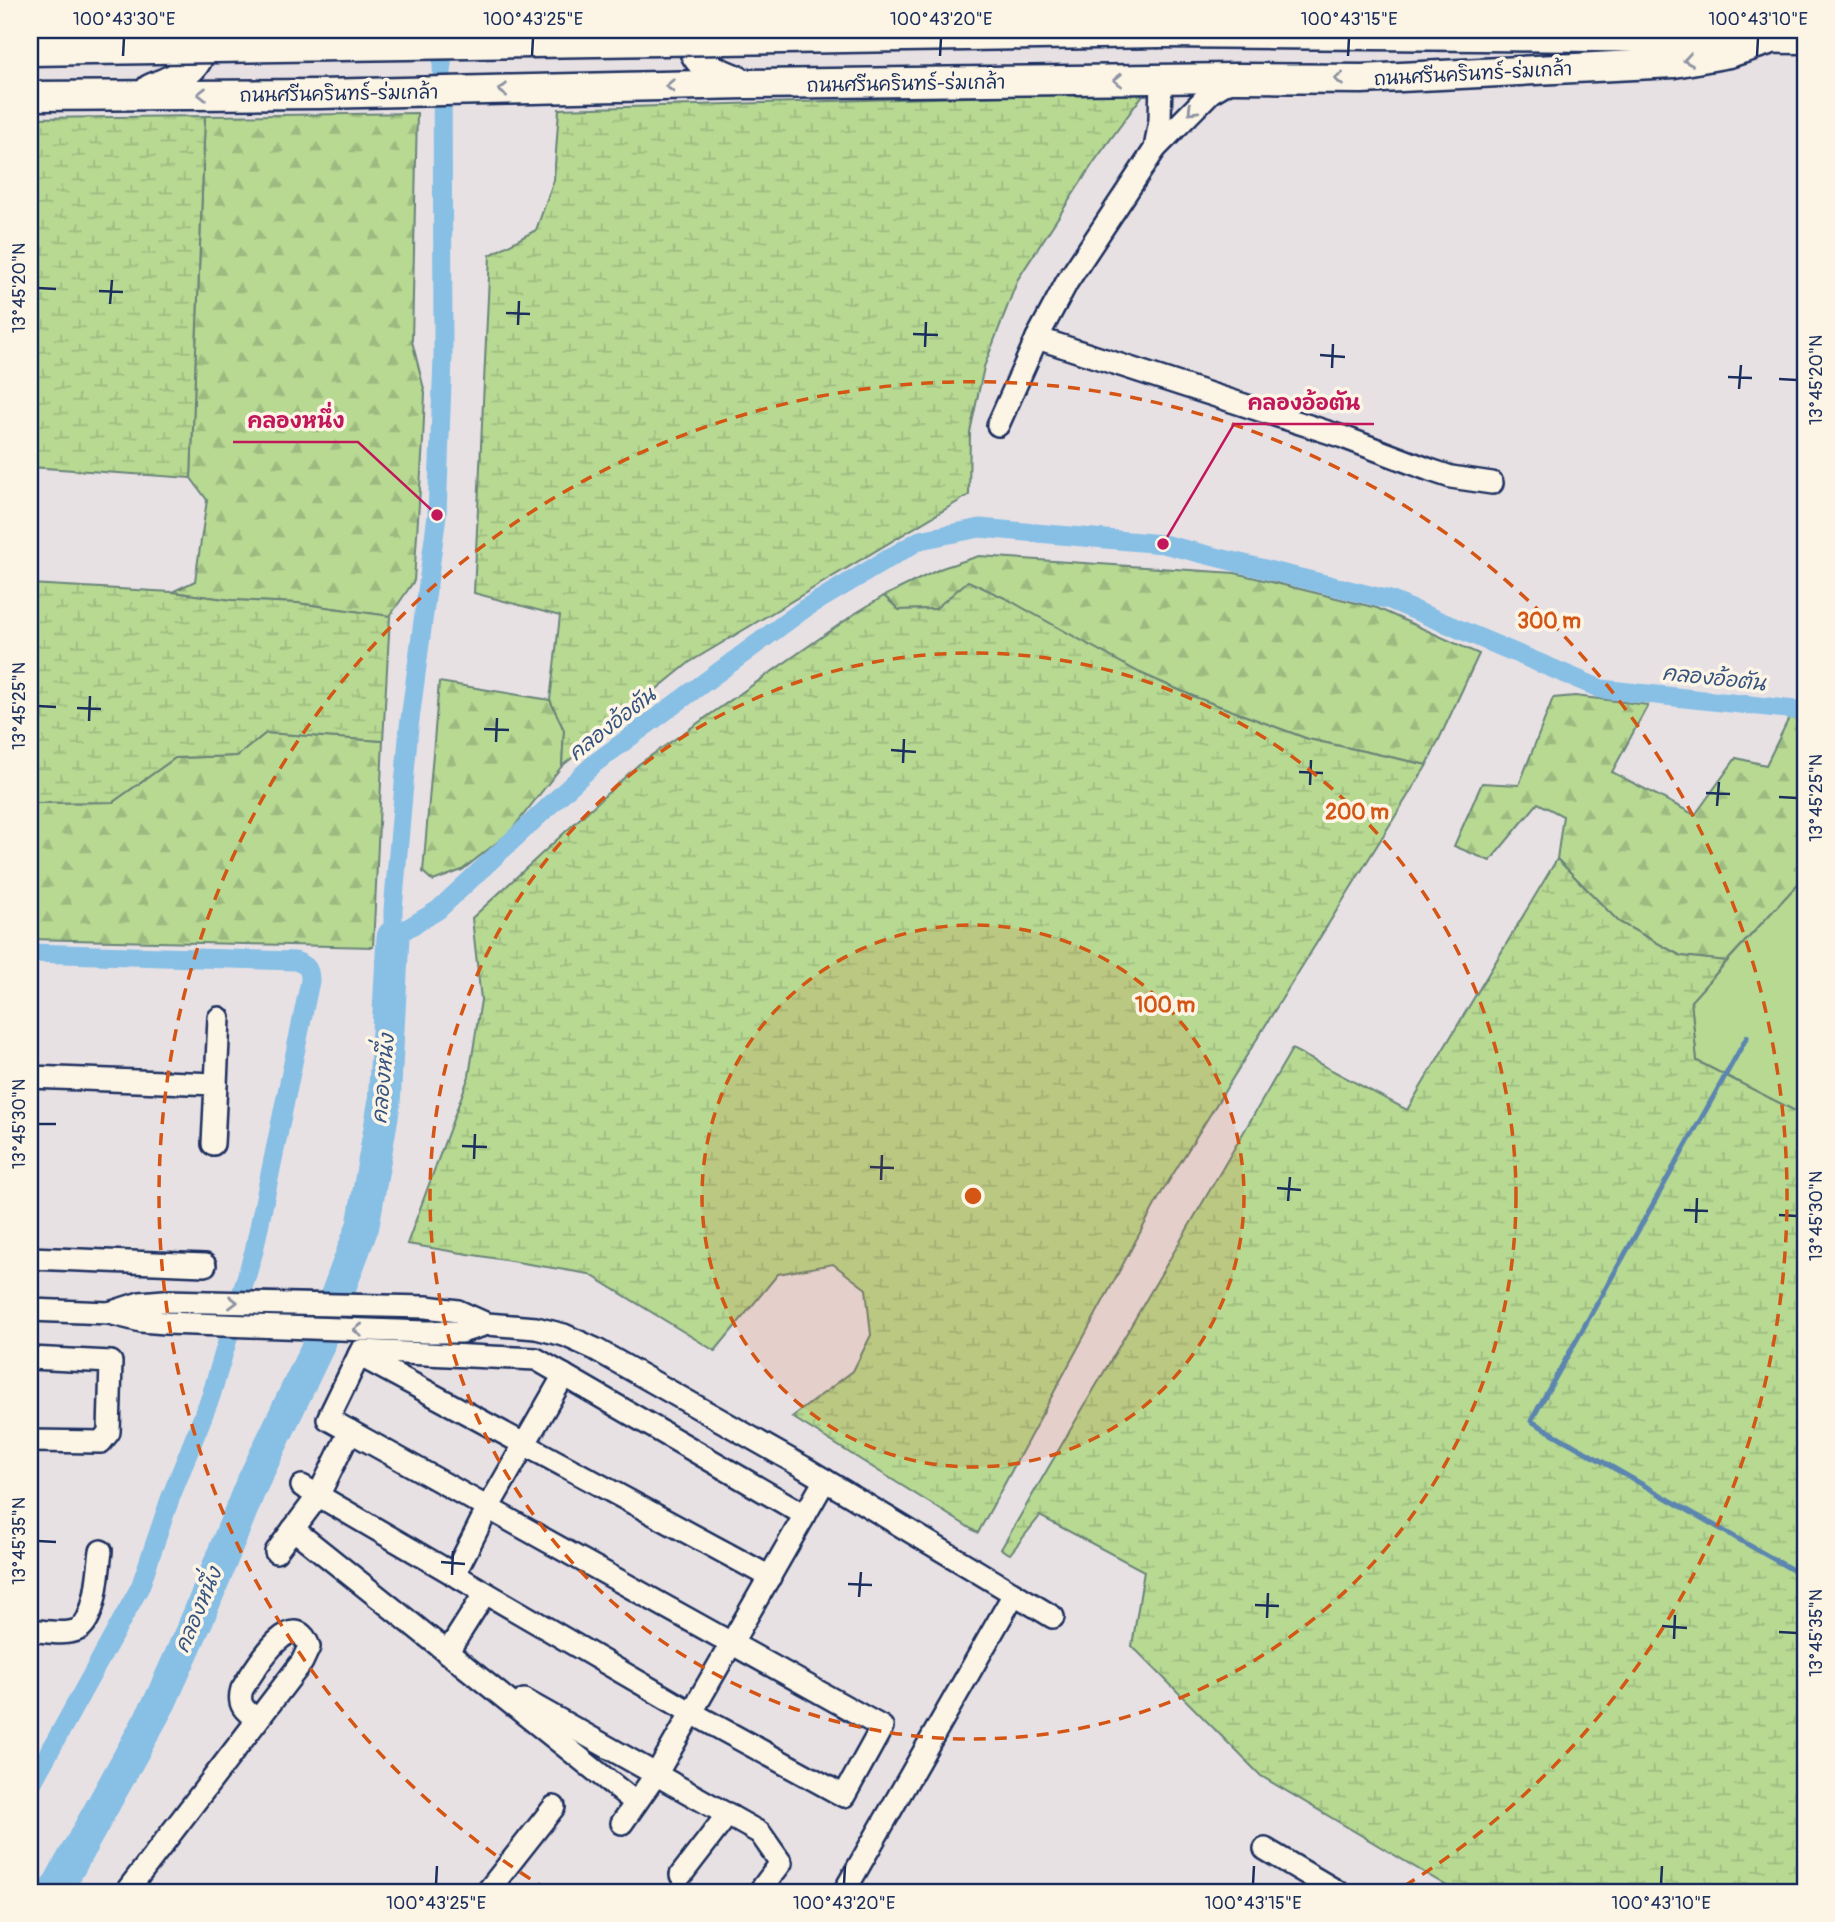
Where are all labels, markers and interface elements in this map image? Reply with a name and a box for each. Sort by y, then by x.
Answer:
text: 100°43'30"E [73,8,175,31]
text: 100°43'25"E [483,8,583,31]
text: 100°43'20"E [890,8,992,31]
text: 100°43'15"E [1300,8,1398,31]
text: 100°43'10"E [1708,8,1808,31]
one-way arrow [1683,52,1694,67]
street label: ถนนศรีนครินทร์-ร่มเกล้า [1373,56,1573,91]
street label: ถนนศรีนครินทร์-ร่มเกล้า [807,69,1005,98]
one-way arrow [1333,71,1344,87]
one-way arrow [1112,73,1123,88]
street label: ถนนศรีนครินทร์-ร่มเกล้า [240,79,438,108]
one-way arrow [664,79,675,94]
one-way arrow [497,82,507,98]
one-way arrow [197,86,207,102]
one-way arrow [1187,101,1200,114]
text: 13°45'20"N [8,243,31,333]
text: 13°45'20"N [1805,335,1828,425]
callout: คลองอ้อตัน [1234,382,1374,424]
text: คลองอ้อตัน [1248,389,1360,417]
callout: คลองหนึ่ง [233,400,358,442]
text: คลองหนึ่ง [248,401,344,435]
text: 300 m [1517,608,1581,635]
water label: คลองอ้อตัน [1661,660,1768,697]
text: 13°45'25"N [8,662,31,750]
water label: คลองอ้อตัน [563,681,662,767]
text: 13°45'25"N [1805,754,1828,842]
text: 200 m [1325,799,1389,826]
text: 100 m [1135,992,1195,1019]
water label: คลองหนึ่ง [361,1030,401,1125]
text: 13°45'30"N [8,1079,31,1169]
text: 13°45'30"N [1805,1171,1828,1261]
centre of rings [961,1184,985,1208]
one-way arrow [227,1295,238,1310]
one-way arrow [352,1322,362,1338]
text: 13°45'35"N [8,1497,31,1585]
water label: คลองหนึ่ง [164,1559,229,1657]
text: 13°45'35"N [1805,1589,1828,1677]
text: 100°43'25"E [386,1892,486,1915]
text: 100°43'20"E [793,1892,895,1915]
text: 100°43'15"E [1204,1892,1302,1915]
text: 100°43'10"E [1611,1892,1711,1915]

